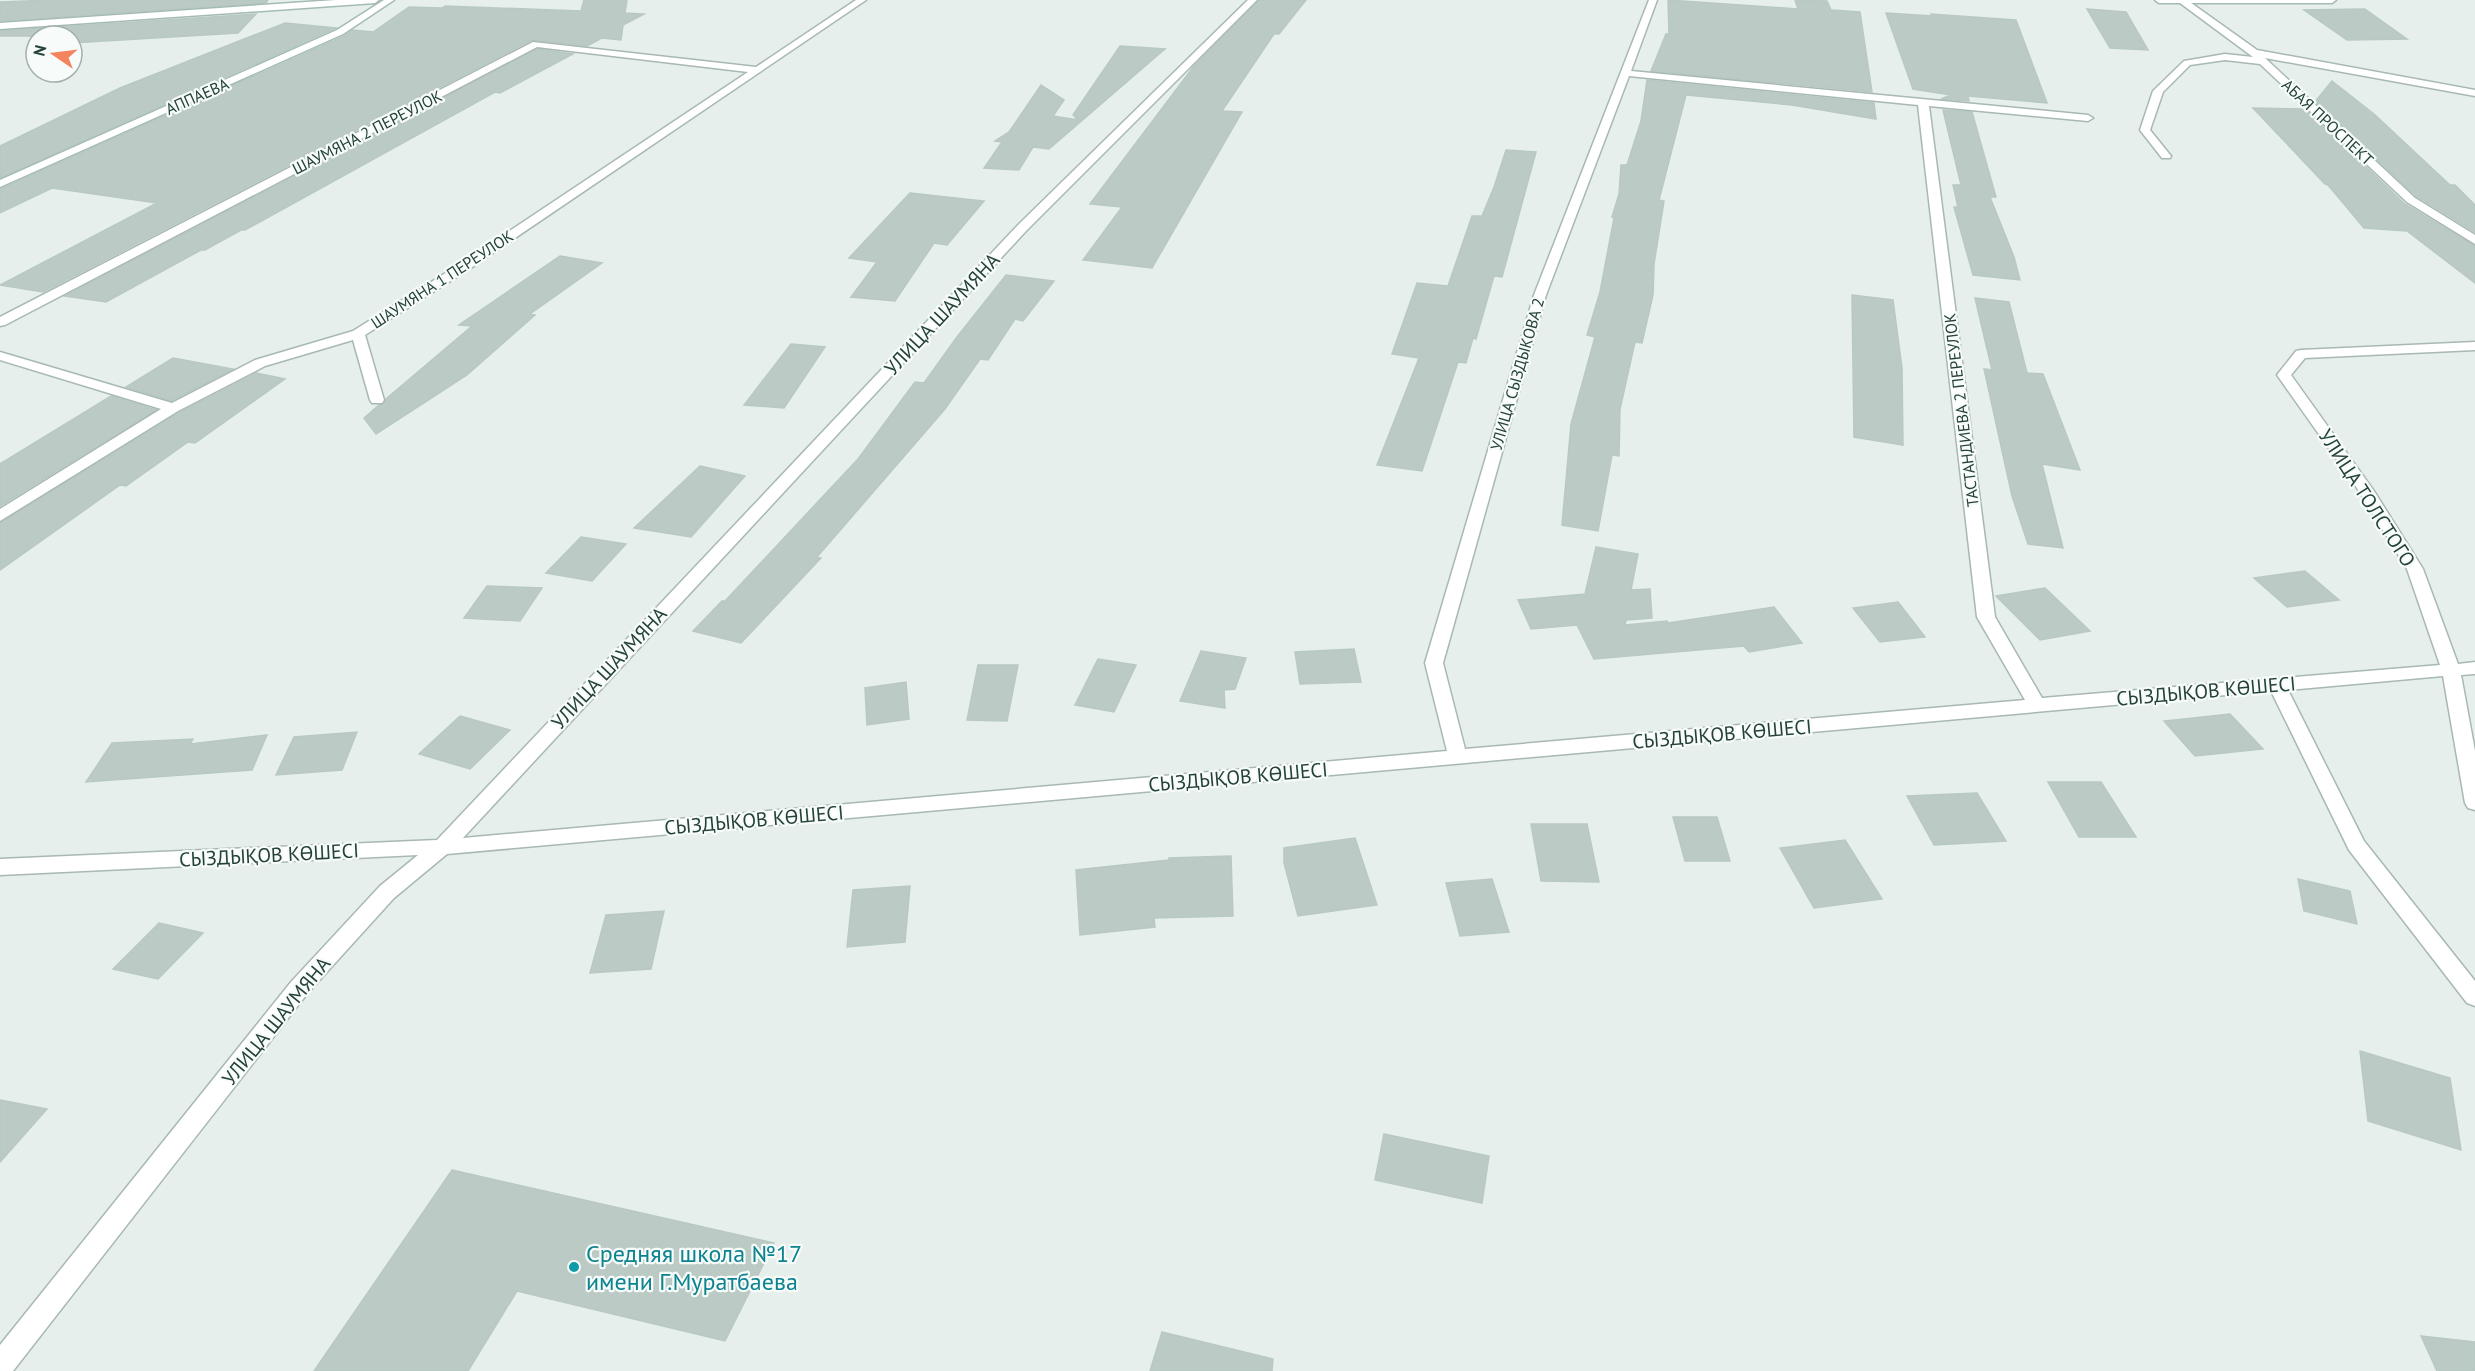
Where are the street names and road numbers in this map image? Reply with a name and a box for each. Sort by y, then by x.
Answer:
street label: АППАЕВА [162,73,232,119]
street label: АБАЯ ПРОСПЕКТ [2278,75,2378,170]
street label: ШАУМЯНА 2 ПЕРЕУЛОК [289,85,446,179]
street label: ШАУМЯНА 1 ПЕРЕУЛОК [367,225,517,333]
street label: УЛИЦА ШАУМЯНА [879,247,1006,381]
street label: УЛИЦА СЫЗДЫКОВА 2 [1486,295,1548,453]
street label: ТАСТАНДИЕВА 2 ПЕРЕУЛОК [1939,312,1983,508]
street label: УЛИЦА ТОЛСТОГО [2313,424,2421,572]
street label: УЛИЦА ШАУМЯНА [546,601,673,735]
street label: СЫЗДЫҚОВ КӨШЕСІ [2115,670,2297,712]
street label: СЫЗДЫҚОВ КӨШЕСІ [1631,713,1813,755]
street label: СЫЗДЫҚОВ КӨШЕСІ [1147,756,1329,798]
street label: СЫЗДЫҚОВ КӨШЕСІ [663,799,845,841]
street label: СЫЗДЫҚОВ КӨШЕСІ [178,837,360,873]
street label: УЛИЦА ШАУМЯНА [216,951,336,1091]

